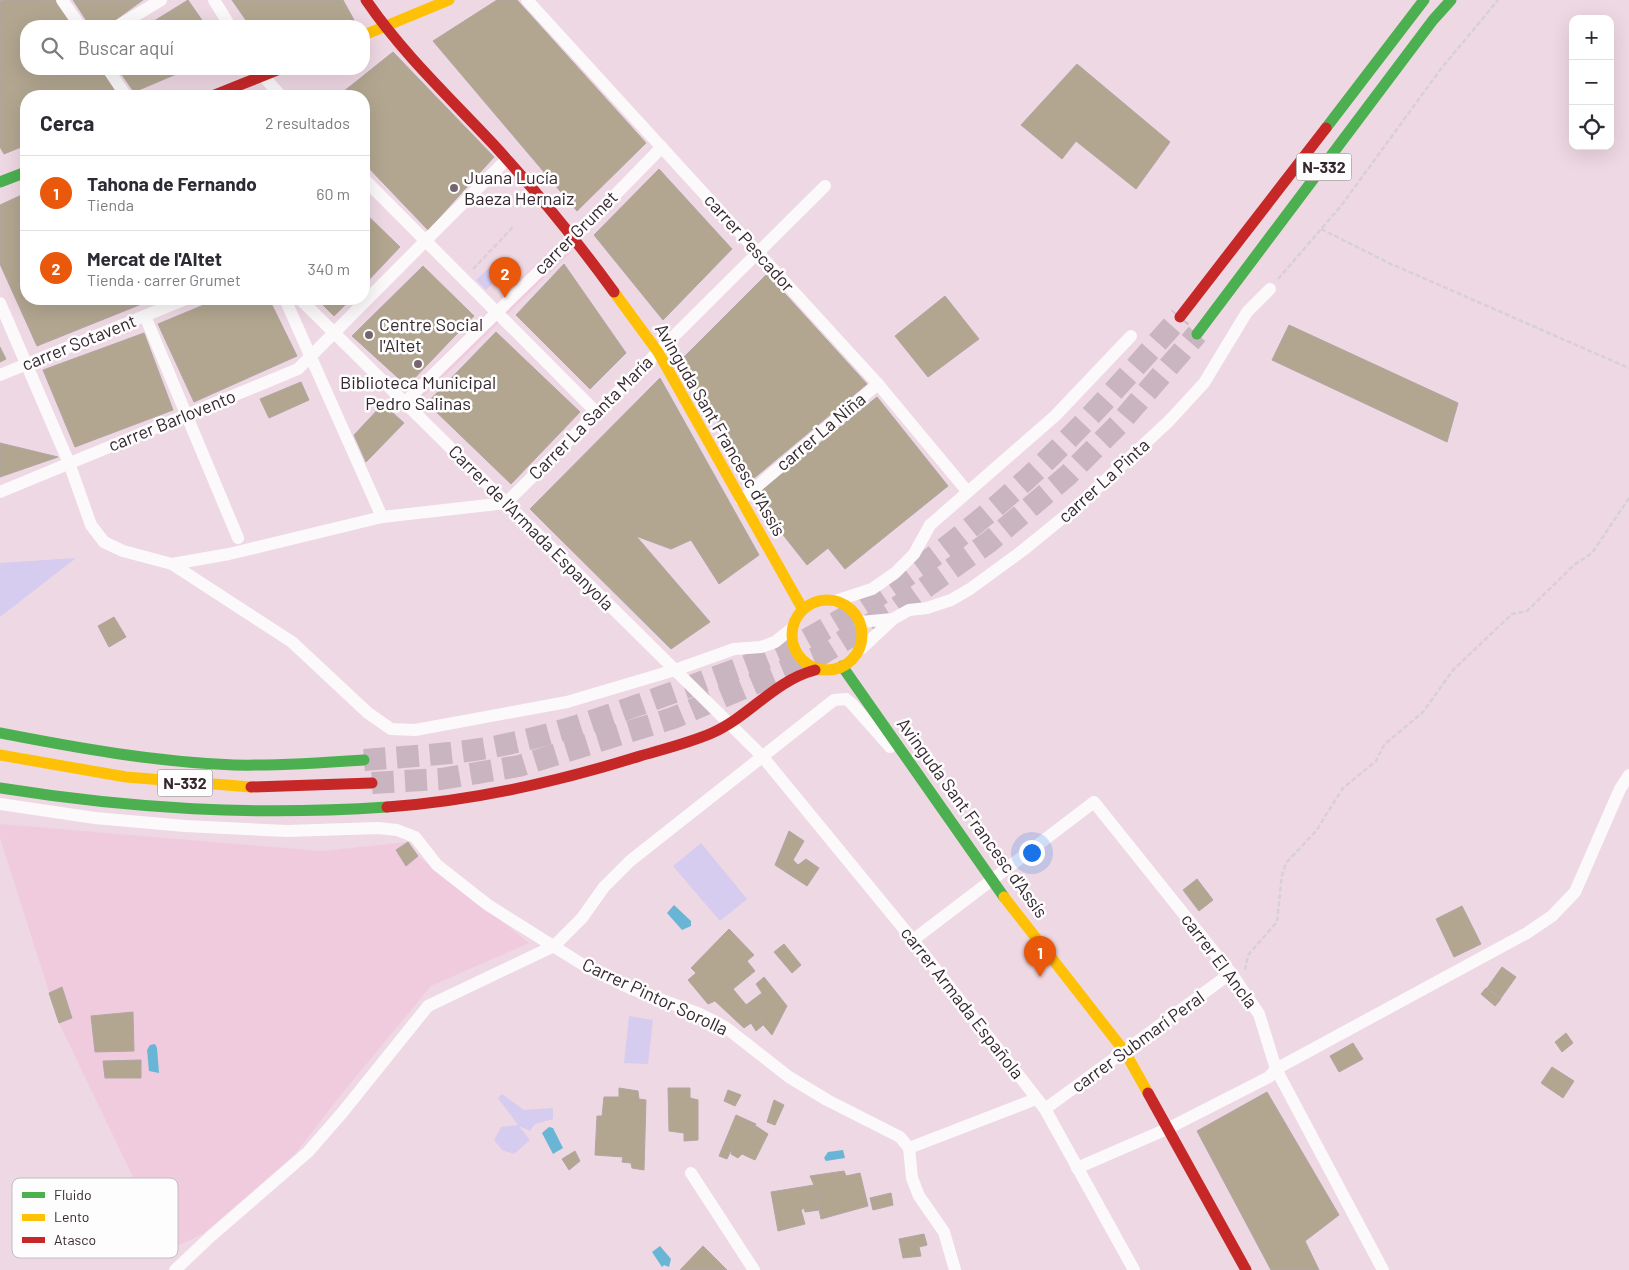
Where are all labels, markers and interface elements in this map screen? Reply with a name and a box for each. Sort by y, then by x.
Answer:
map controls [1569,15,1614,150]
button: + [1569,15,1614,60]
search box [20,20,370,75]
icon: search [38,34,66,62]
text: Buscar aquí [78,36,174,59]
button: − [1569,60,1614,105]
button: locate [1569,105,1614,150]
text: Cerca [40,110,94,135]
text: 2 resultados [265,113,350,132]
road number: N-332 [1296,154,1352,180]
place label: Juana Lucía Baeza Hernaiz [464,166,574,209]
text: Tahona de Fernando [87,172,257,195]
marker: Juana Lucía Baeza Hernaiz [448,182,460,194]
text: 1 [53,184,59,203]
text: 60 m [316,184,350,203]
street label: carrer Grumet [529,186,622,279]
street label: carrer Pescador [700,189,800,296]
text: Tienda [87,195,134,214]
text: Mercat de l'Altet [87,247,222,270]
pin: 2 [489,257,521,298]
text: 2 [52,259,60,278]
text: 340 m [307,259,350,278]
text: Tienda · carrer Grumet [87,270,241,289]
street label: carrer Sotavent [18,309,139,375]
place label: Centre Social l'Altet [379,313,483,356]
street label: Avinguda Sant Francesc d’Assís [651,319,791,540]
marker: Centre Social l'Altet [363,329,375,341]
street label: Carrer La Santa María [524,351,657,484]
marker: Biblioteca Municipal Pedro Salinas [412,358,424,370]
place label: Biblioteca Municipal Pedro Salinas [340,371,496,414]
street label: carrer Barlovento [105,385,239,456]
street label: carrer La Niña [771,387,870,475]
street label: carrer La Pinta [1053,434,1153,527]
street label: Carrer de l'Armada Espanyola [444,440,619,615]
street label: Avinguda Sant Francesc d'Assís [893,713,1053,922]
road number: N-332 [158,770,212,796]
your location [1019,840,1045,866]
street label: carrer El Ancla [1177,909,1263,1012]
street label: carrer Armada Española [897,922,1029,1083]
pin: 1 [1024,936,1056,977]
street label: Carrer Pintor Sorolla [579,953,732,1039]
street label: carrer Submarí Peral [1067,986,1208,1097]
legend [12,1178,178,1258]
text: Fluido [54,1186,92,1203]
text: Lento [54,1208,89,1225]
text: Atasco [54,1231,96,1248]

